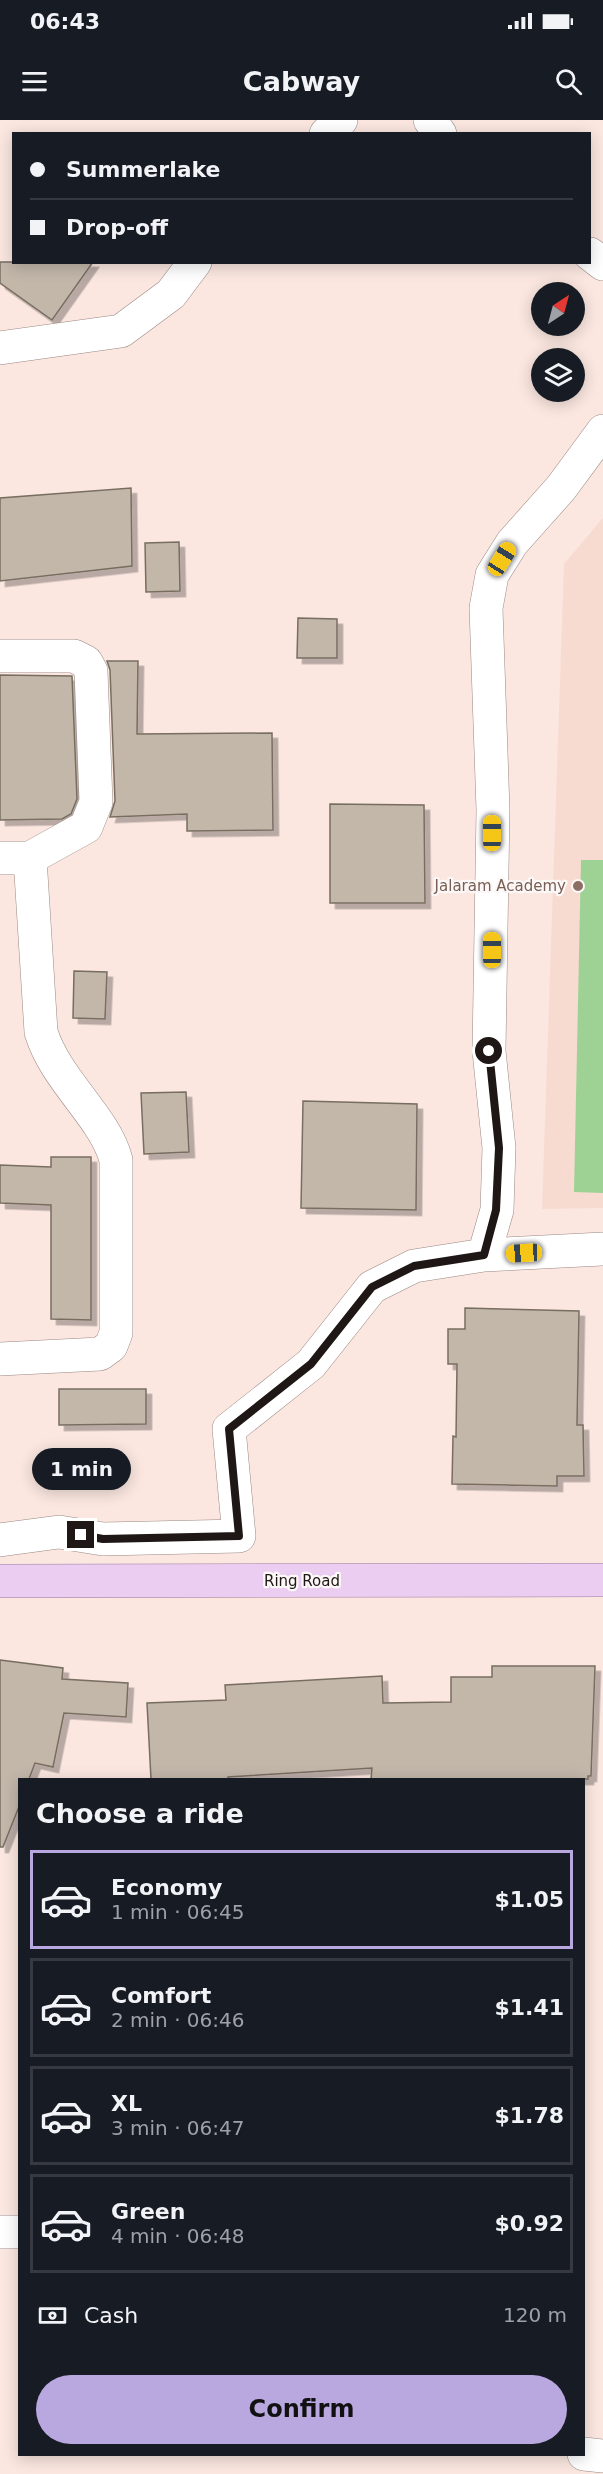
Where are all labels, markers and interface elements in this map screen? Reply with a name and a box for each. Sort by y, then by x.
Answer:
text: 06:43 [30,9,100,34]
icon: menu [18,65,51,98]
icon: search [552,65,585,98]
text: Cabway [243,66,360,97]
text: Summerlake [66,157,220,182]
text: Drop-off [66,215,168,240]
north arrow [531,282,585,336]
map controls [531,282,585,402]
button: layers [531,348,585,402]
car [485,539,519,579]
car [483,815,501,851]
place label: Jalaram Academy [434,877,566,895]
marker: Jalaram Academy [571,879,585,893]
car [483,932,501,968]
route start [475,1037,502,1064]
car [506,1243,542,1263]
callout: 1 min [32,1448,130,1490]
text: 1 min [50,1457,113,1481]
route end [67,1521,94,1548]
street label: Ring Road [264,1572,340,1590]
text: Choose a ride [36,1798,244,1829]
icon: car [39,1873,93,1927]
text: Economy [111,1875,222,1900]
text: $1.05 [494,1887,564,1912]
text: 1 min · 06:45 [111,1900,245,1924]
icon: car [39,1981,93,2035]
text: Comfort [111,1983,211,2008]
text: $1.41 [494,1995,564,2020]
text: 2 min · 06:46 [111,2008,245,2032]
icon: car [39,2089,93,2143]
text: XL [111,2091,142,2116]
text: $1.78 [494,2103,564,2128]
text: 3 min · 06:47 [111,2116,245,2140]
icon: car [39,2197,93,2251]
text: Green [111,2199,185,2224]
text: $0.92 [494,2211,564,2236]
text: 4 min · 06:48 [111,2224,245,2248]
icon: cash [36,2299,69,2332]
text: Cash [84,2303,138,2328]
text: 120 m [503,2303,567,2327]
button: Confirm [36,2375,567,2444]

